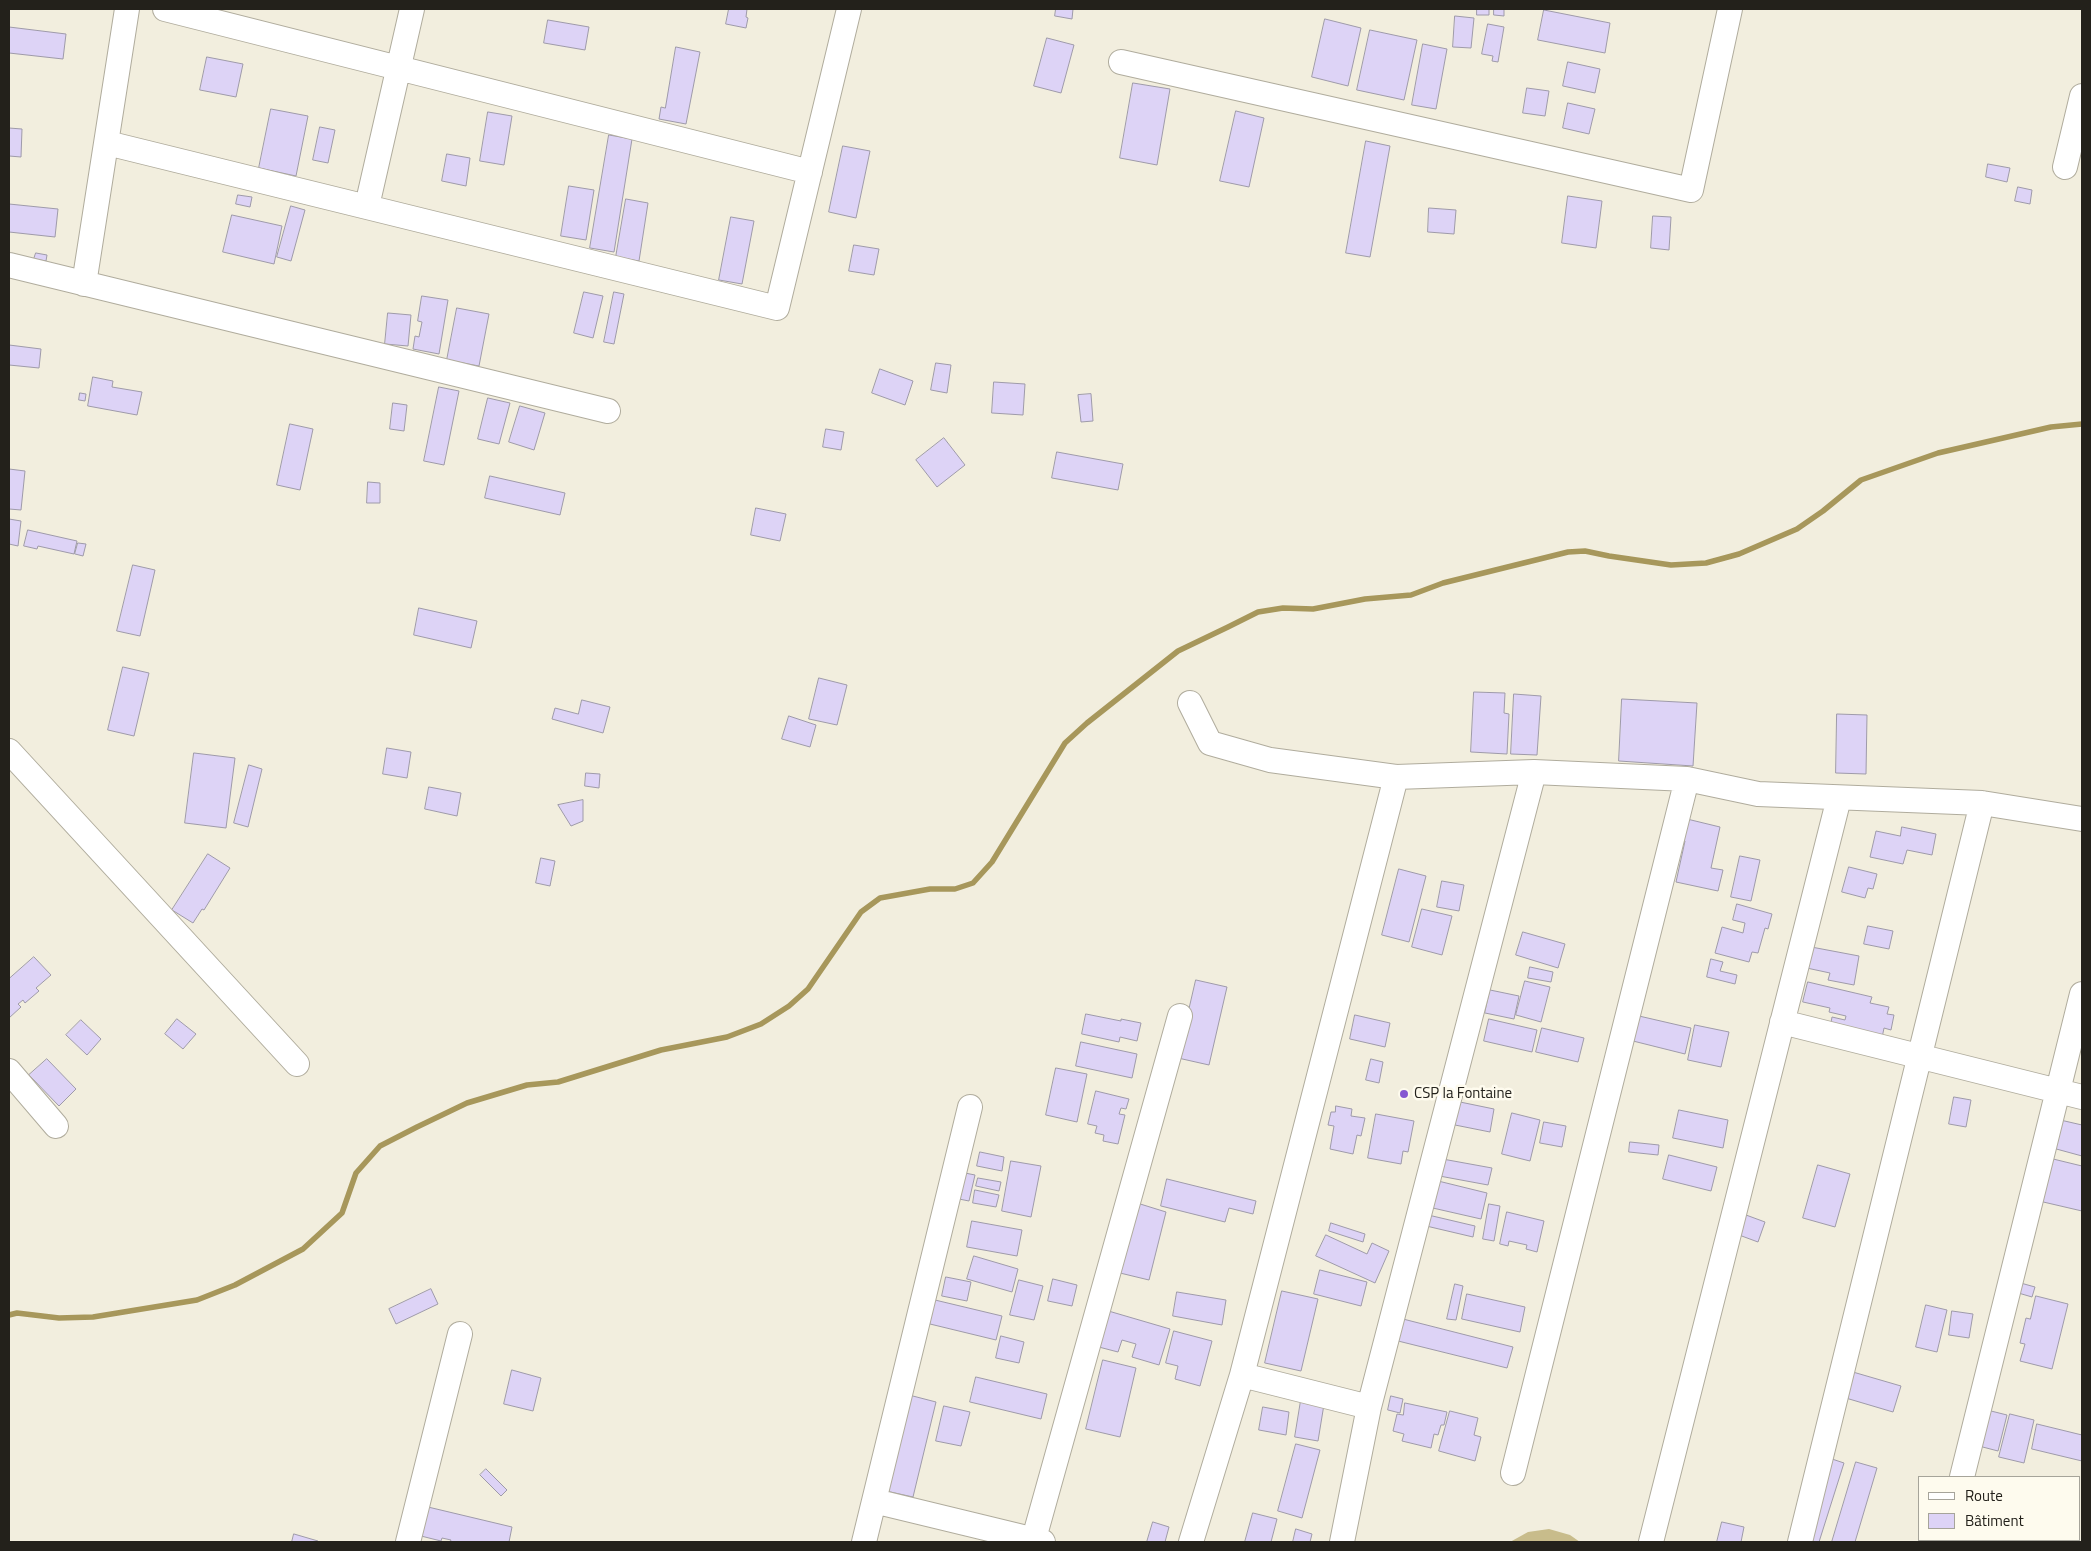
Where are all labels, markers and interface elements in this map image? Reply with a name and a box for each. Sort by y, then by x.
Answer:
place label: CSP la Fontaine [1414,1085,1512,1103]
marker: CSP la Fontaine [1398,1088,1410,1100]
legend [1918,1476,2081,1541]
text: Route [1965,1484,2003,1507]
text: Bâtiment [1965,1509,2024,1532]

